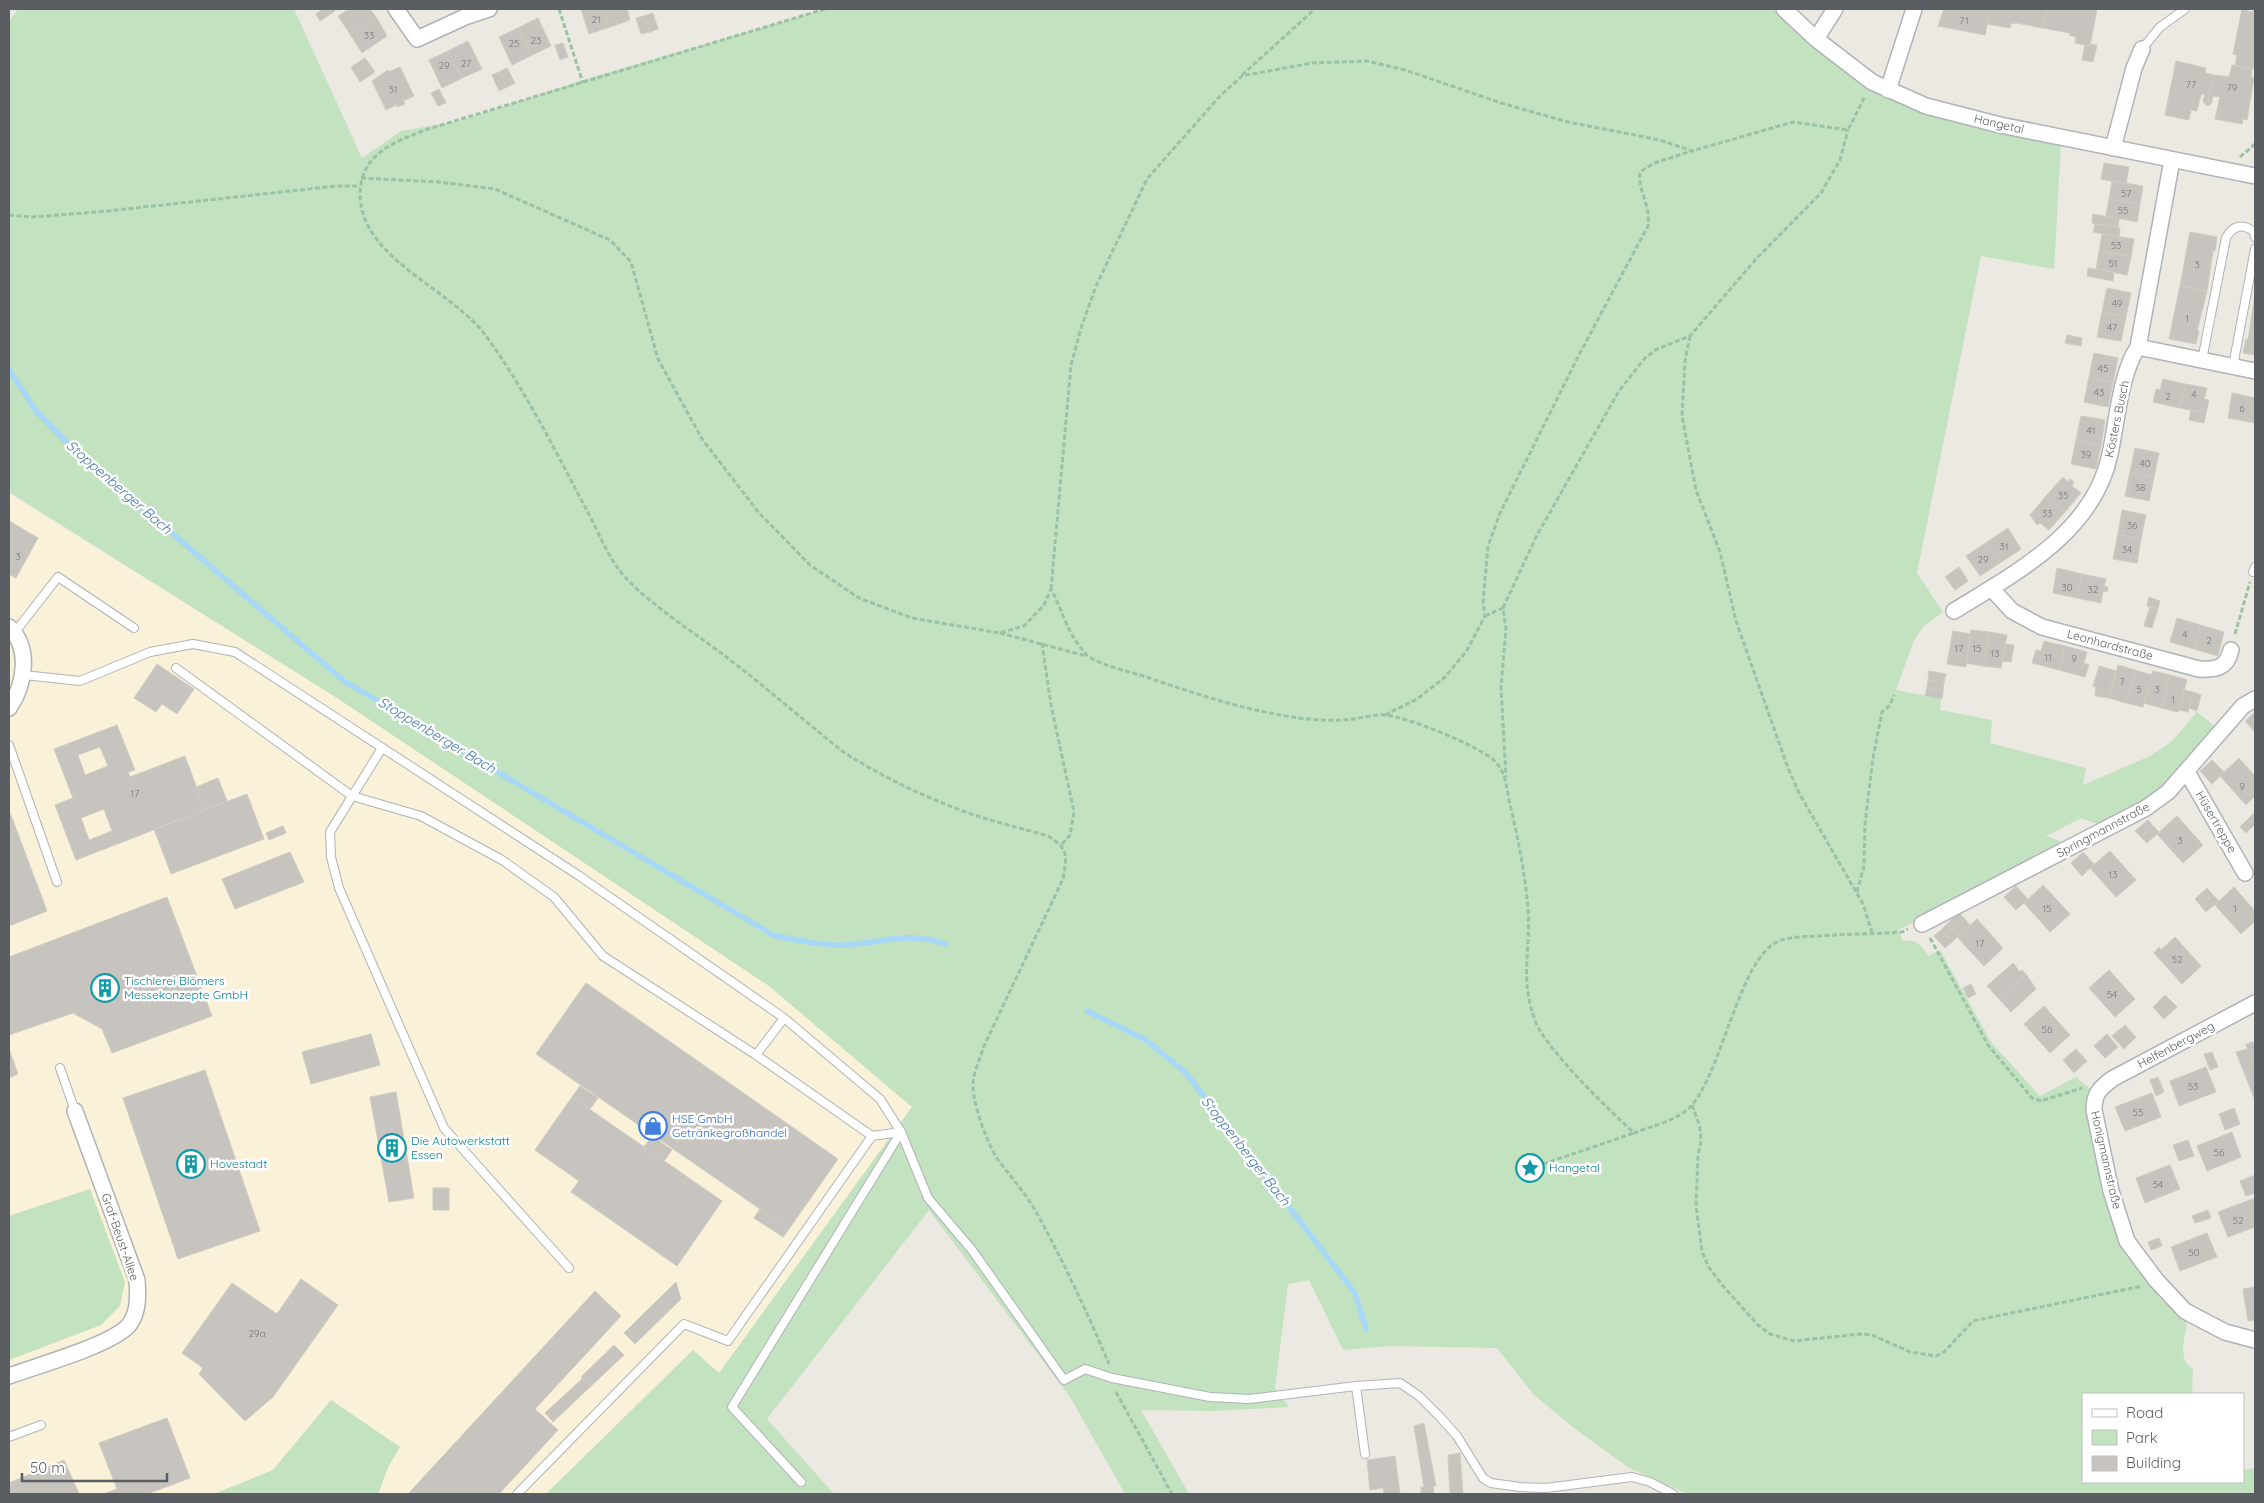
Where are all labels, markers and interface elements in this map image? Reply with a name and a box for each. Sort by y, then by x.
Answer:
house number: 21 [591,13,601,26]
house number: 71 [1959,14,1969,27]
house number: 33 [364,29,374,42]
house number: 23 [531,34,541,47]
house number: 25 [509,37,520,50]
house number: 27 [461,57,471,70]
house number: 29 [438,59,450,72]
house number: 77 [2186,78,2196,91]
house number: 79 [2227,81,2238,94]
house number: 31 [389,83,397,96]
street label: Hangetal [1973,110,2026,137]
house number: 57 [2121,187,2131,200]
house number: 55 [2118,204,2128,217]
house number: 53 [2111,239,2121,252]
house number: 51 [2108,257,2118,270]
house number: 3 [2194,258,2200,271]
house number: 49 [2112,297,2123,310]
house number: 1 [2185,312,2189,325]
house number: 47 [2107,321,2117,334]
house number: 45 [2098,362,2108,375]
street label: Kösters Busch [2101,379,2132,459]
house number: 43 [2094,386,2104,399]
house number: 4 [2191,388,2197,401]
house number: 2 [2165,390,2171,403]
house number: 6 [2239,402,2245,415]
house number: 41 [2087,424,2095,437]
water label: Stoppenberger Bach [63,436,176,538]
house number: 39 [2081,448,2092,461]
house number: 40 [2139,457,2151,470]
house number: 38 [2135,481,2145,494]
house number: 35 [2058,489,2068,502]
house number: 33 [2042,507,2052,520]
house number: 36 [2127,519,2138,532]
house number: 31 [2000,540,2008,553]
house number: 34 [2122,543,2132,556]
house number: 3 [15,550,21,563]
house number: 29 [1977,553,1989,566]
house number: 30 [2061,581,2073,594]
house number: 32 [2088,583,2099,596]
street label: Leonhardstraße [2065,626,2155,663]
house number: 4 [2182,628,2188,641]
house number: 2 [2206,634,2212,647]
house number: 17 [1955,642,1963,655]
house number: 15 [1972,642,1982,655]
house number: 13 [1991,647,1999,660]
house number: 11 [2044,651,2052,664]
house number: 9 [2071,652,2077,665]
house number: 7 [2119,675,2125,688]
house number: 5 [2136,683,2142,696]
house number: 3 [2154,683,2160,696]
water label: Stoppenberger Bach [375,693,500,778]
house number: 1 [2171,693,2175,706]
house number: 9 [2239,780,2245,793]
house number: 17 [131,787,139,800]
street label: Hüsertreppe [2193,788,2240,856]
street label: Springmannstraße [2054,799,2152,860]
house number: 3 [2177,834,2183,847]
house number: 13 [2109,868,2117,881]
house number: 15 [2042,902,2052,915]
house number: 1 [2233,902,2237,915]
house number: 17 [1976,937,1984,950]
house number: 52 [2172,953,2183,966]
building icon: Tischlerei Blömers Messekonzepte GmbH [90,973,120,1003]
place label: Tischlerei Blömers Messekonzepte GmbH [124,973,248,1002]
house number: 54 [2107,988,2117,1001]
street label: Helfenbergweg [2135,1018,2217,1071]
house number: 56 [2042,1023,2053,1036]
house number: 53 [2188,1080,2198,1093]
water label: Stoppenberger Bach [1198,1093,1295,1210]
house number: 55 [2133,1106,2143,1119]
street label: Honigmannstraße [2088,1109,2125,1211]
shop icon: HSE GmbH Getränkegroßhandel [638,1111,668,1141]
place label: HSE GmbH Getränkegroßhandel [672,1111,787,1140]
building icon: Die Autowerkstatt Essen [377,1133,407,1163]
place label: Die Autowerkstatt Essen [411,1133,510,1162]
house number: 56 [2214,1146,2225,1159]
building icon: Hovestadt [176,1149,206,1179]
place icon: Hangetal [1515,1153,1545,1183]
place label: Hovestadt [210,1156,267,1171]
place label: Hangetal [1549,1160,1600,1175]
house number: 54 [2153,1178,2163,1191]
street label: Graf-Beust-Allee [98,1191,143,1283]
house number: 52 [2233,1214,2244,1227]
house number: 50 [2188,1246,2200,1259]
house number: 29a [248,1327,266,1340]
legend [2082,1393,2244,1483]
text: Road [2126,1403,2163,1422]
text: Park [2126,1428,2158,1447]
scale bar [22,1450,168,1482]
text: Building [2126,1453,2181,1472]
text: 50 m [30,1458,65,1477]

